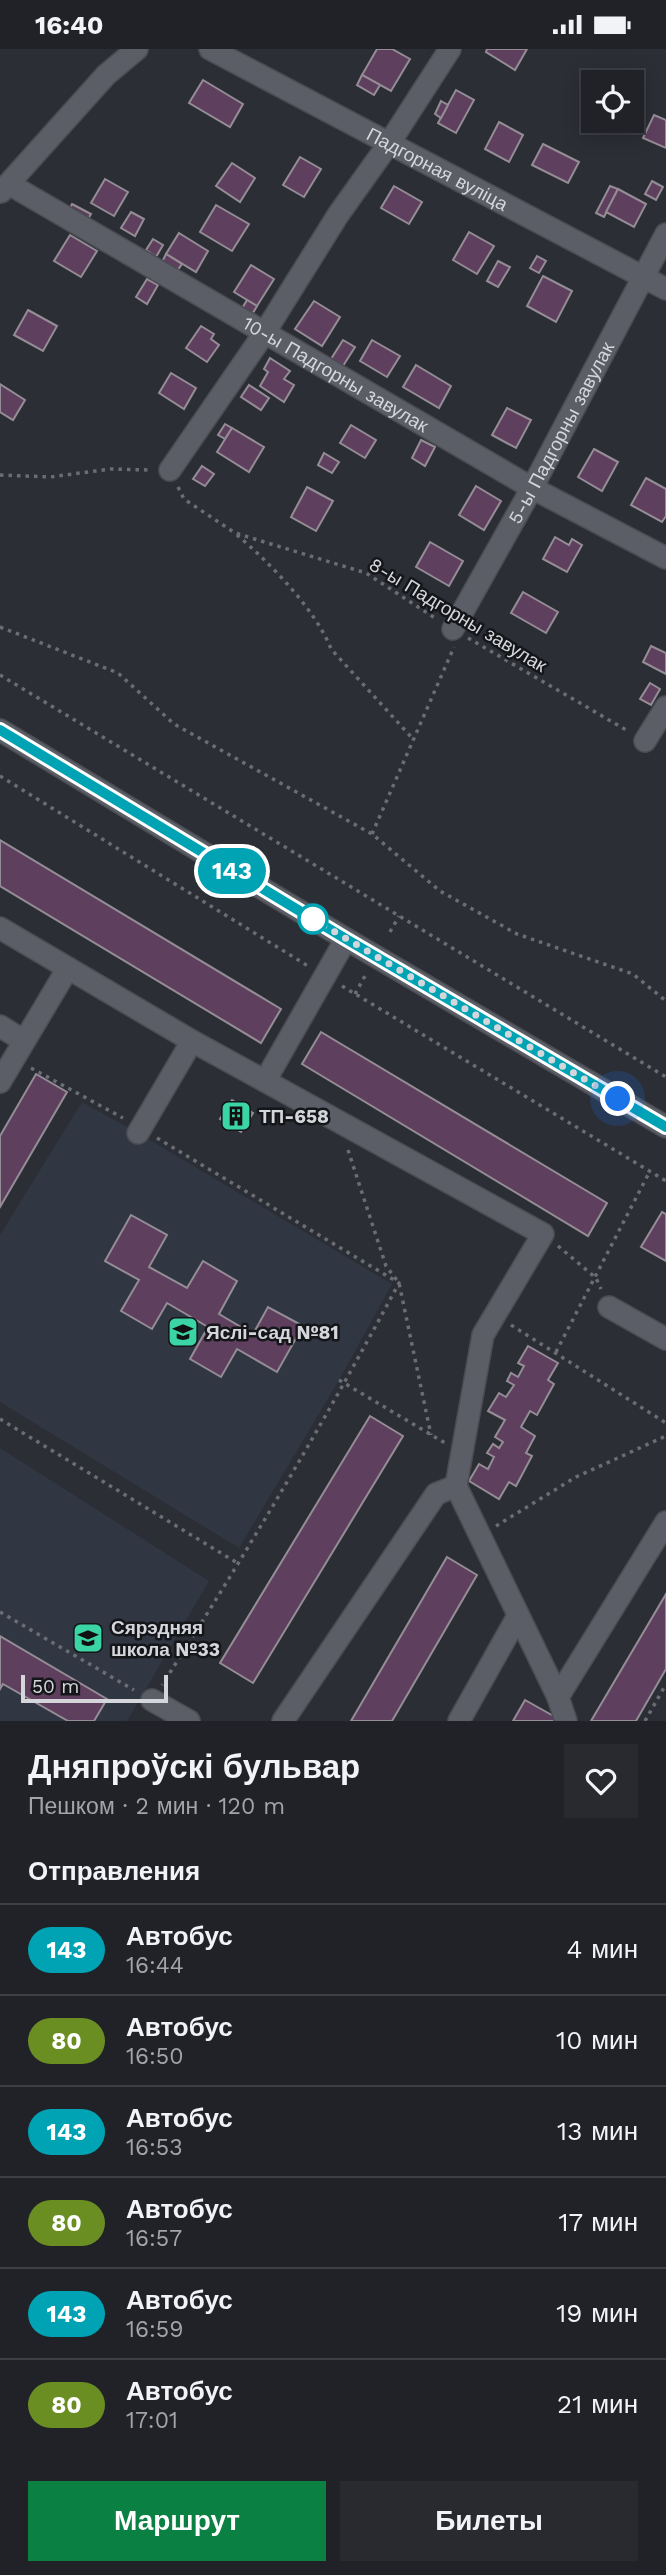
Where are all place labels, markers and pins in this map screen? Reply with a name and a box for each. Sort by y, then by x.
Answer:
unlabelled marker [298,904,328,934]
building icon: ТП-658 [219,1099,253,1133]
place label: ТП-658 [259,1105,329,1128]
school or university icon: Яслі-сад №81 [166,1315,200,1349]
place label: Яслі-сад №81 [206,1321,339,1344]
place label: Сярэдняя школа №33 [111,1616,220,1661]
school or university icon: Сярэдняя школа №33 [71,1621,105,1655]

